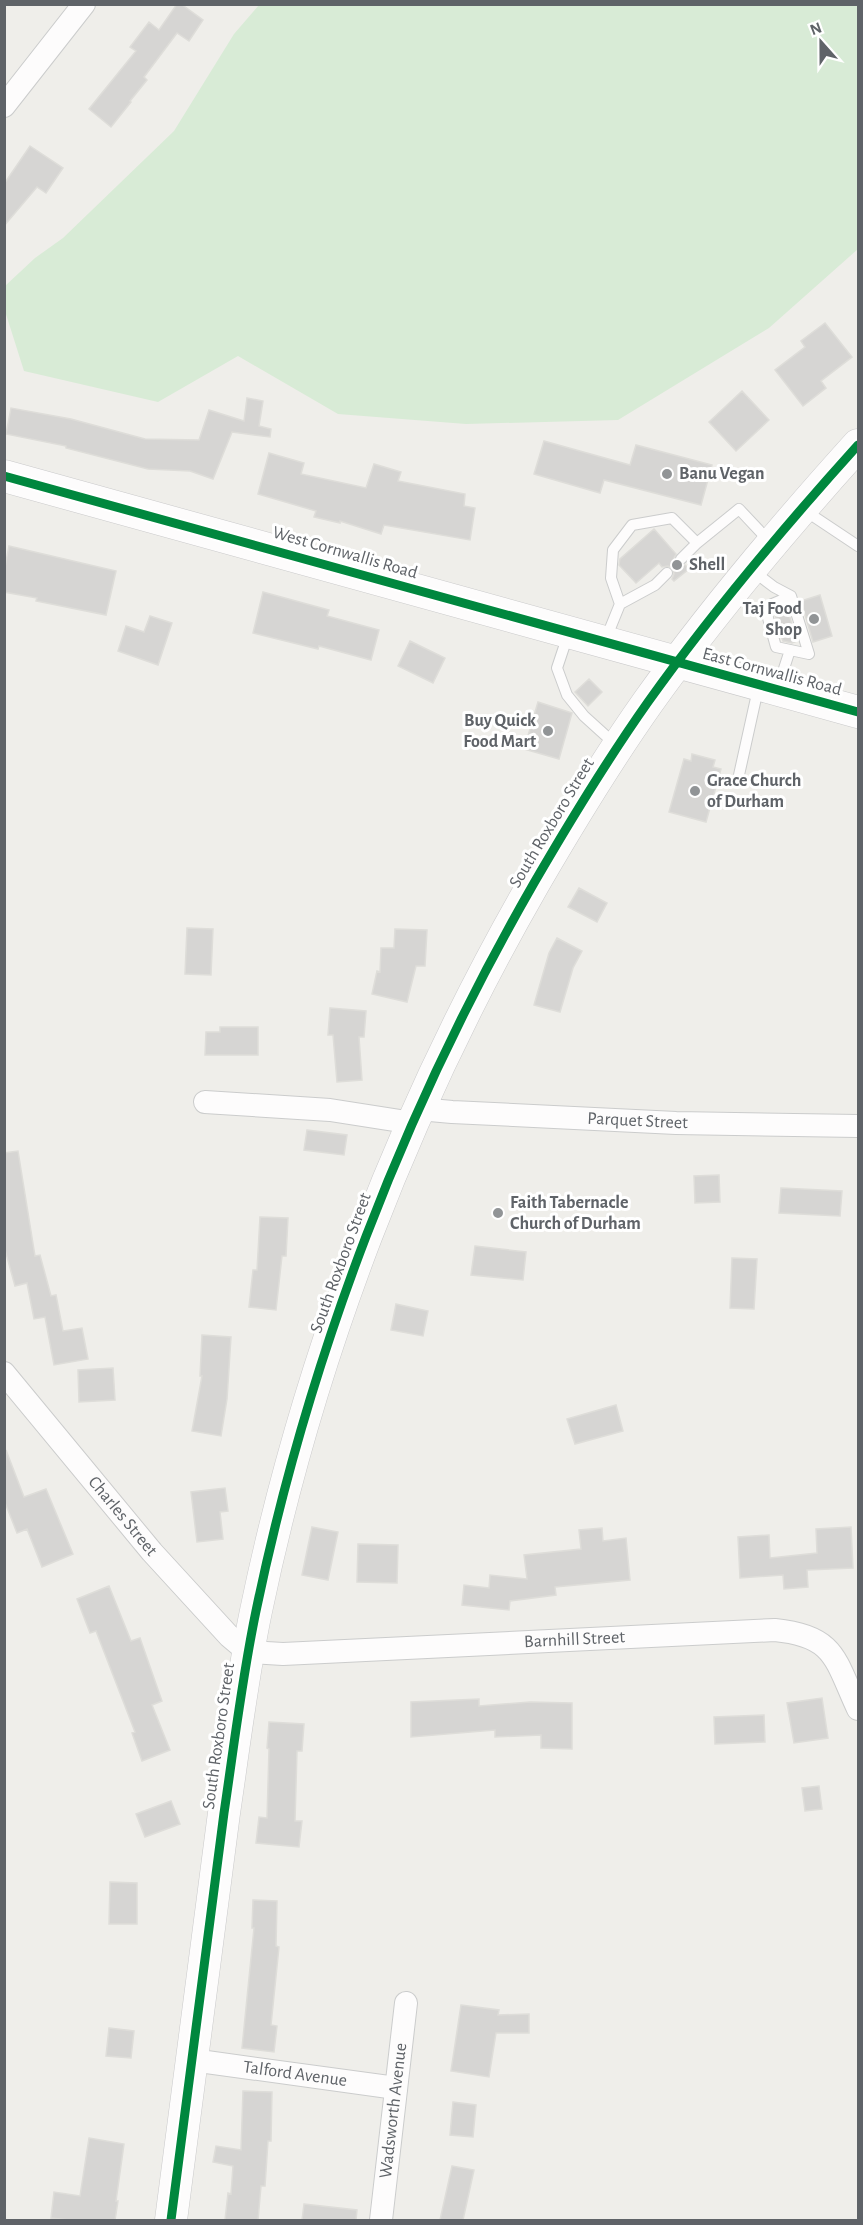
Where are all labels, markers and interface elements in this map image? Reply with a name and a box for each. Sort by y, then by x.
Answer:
north arrow [791,12,851,72]
text: N [808,19,824,38]
place label: Banu Vegan [679,465,765,483]
marker: Banu Vegan [660,467,674,481]
street label: West Cornwallis Road [270,524,420,582]
place label: Shell [689,556,725,574]
marker: Shell [670,558,684,572]
place label: Taj Food Shop [743,600,803,639]
marker: Taj Food Shop [807,612,821,626]
street label: East Cornwallis Road [700,645,844,699]
place label: Buy Quick Food Mart [463,712,536,751]
marker: Buy Quick Food Mart [541,724,555,738]
street label: South Roxboro Street [506,755,598,891]
place label: Grace Church of Durham [707,772,801,811]
marker: Grace Church of Durham [688,784,702,798]
street label: Parquet Street [587,1110,688,1132]
street label: South Roxboro Street [307,1190,375,1336]
place label: Faith Tabernacle Church of Durham [510,1194,641,1233]
marker: Faith Tabernacle Church of Durham [491,1206,505,1220]
street label: Charles Street [84,1473,161,1560]
street label: Barnhill Street [524,1628,626,1651]
street label: South Roxboro Street [200,1661,238,1810]
street label: Wadsworth Avenue [377,2042,410,2180]
street label: Talford Avenue [242,2058,348,2090]

